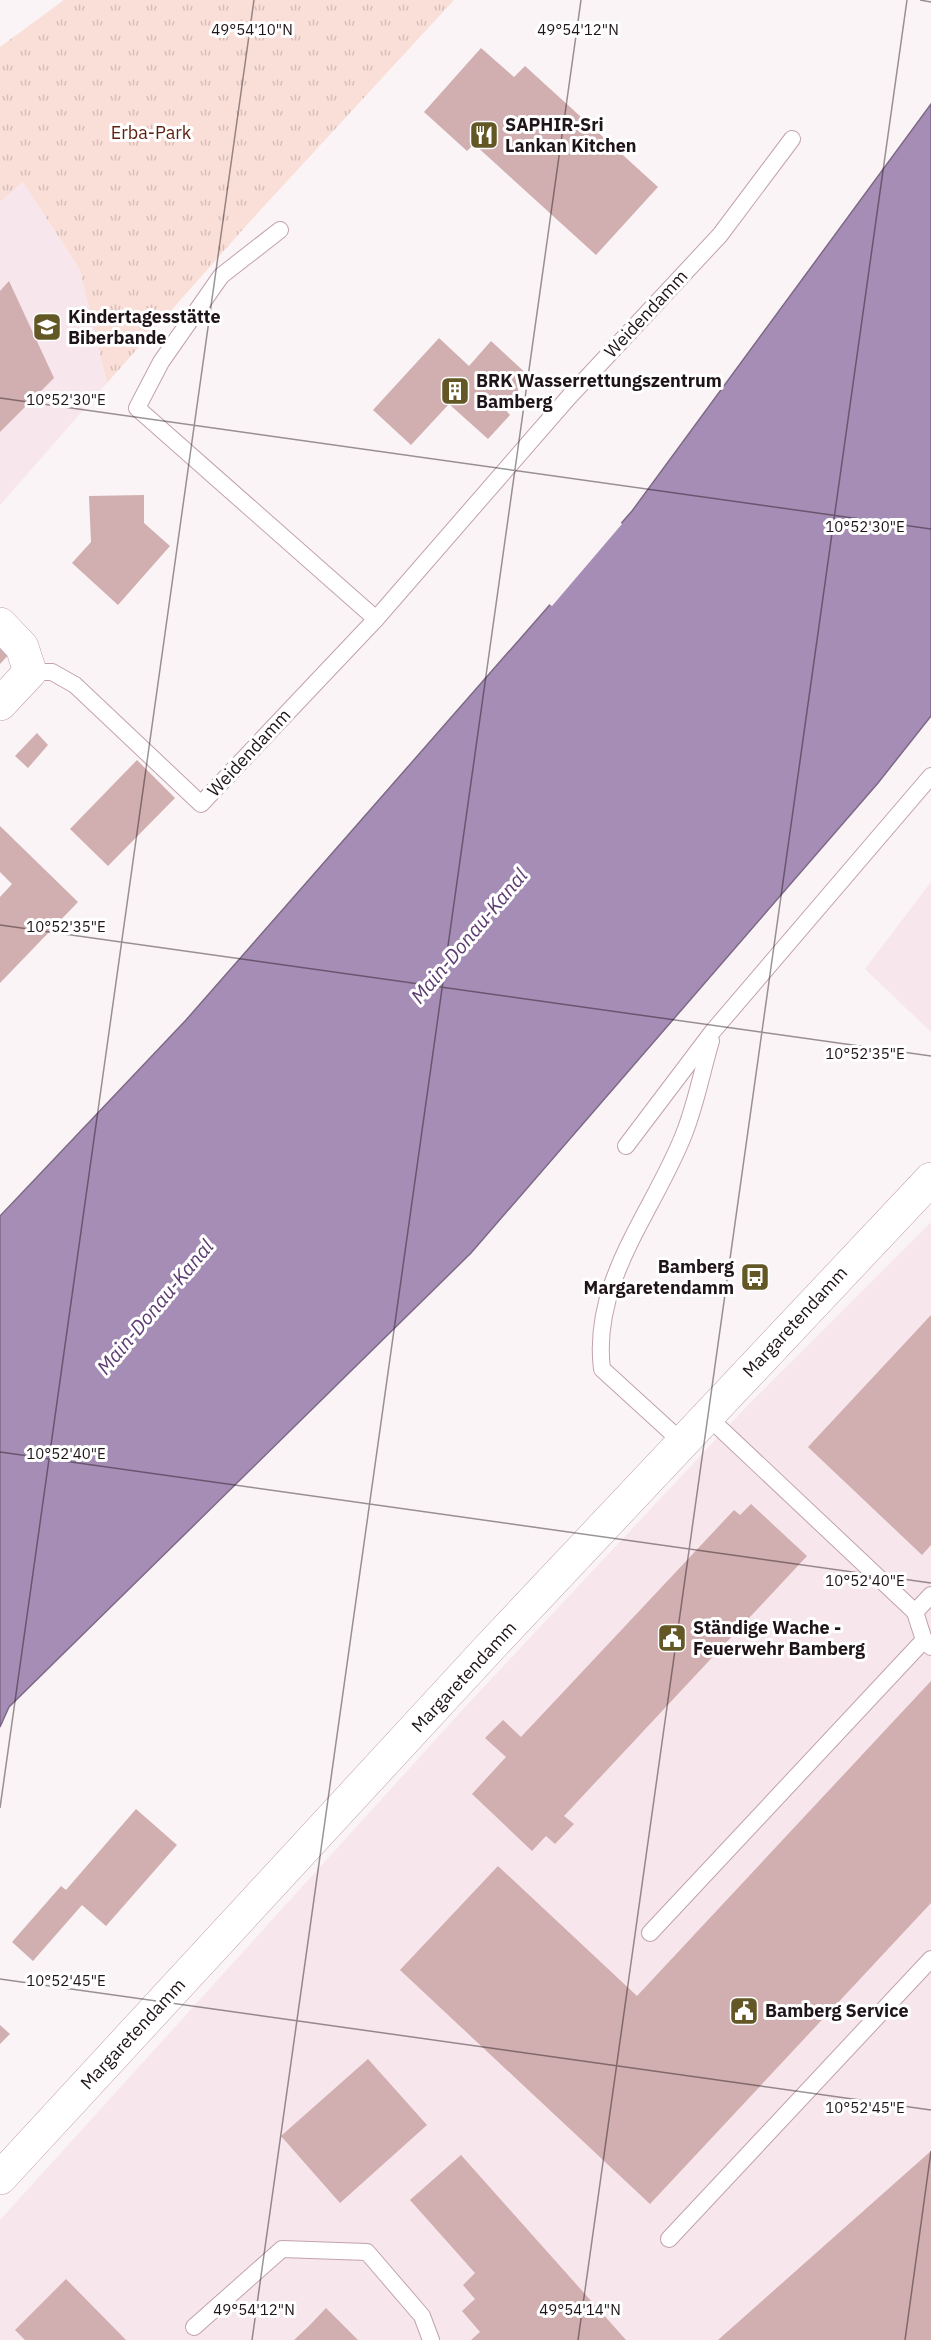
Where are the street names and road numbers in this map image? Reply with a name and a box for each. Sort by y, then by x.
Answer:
street label: Weidendamm [599,265,692,363]
street label: Weidendamm [202,704,295,802]
street label: Margaretendamm [737,1261,852,1382]
street label: Margaretendamm [406,1616,521,1737]
street label: Margaretendamm [75,1973,190,2094]

